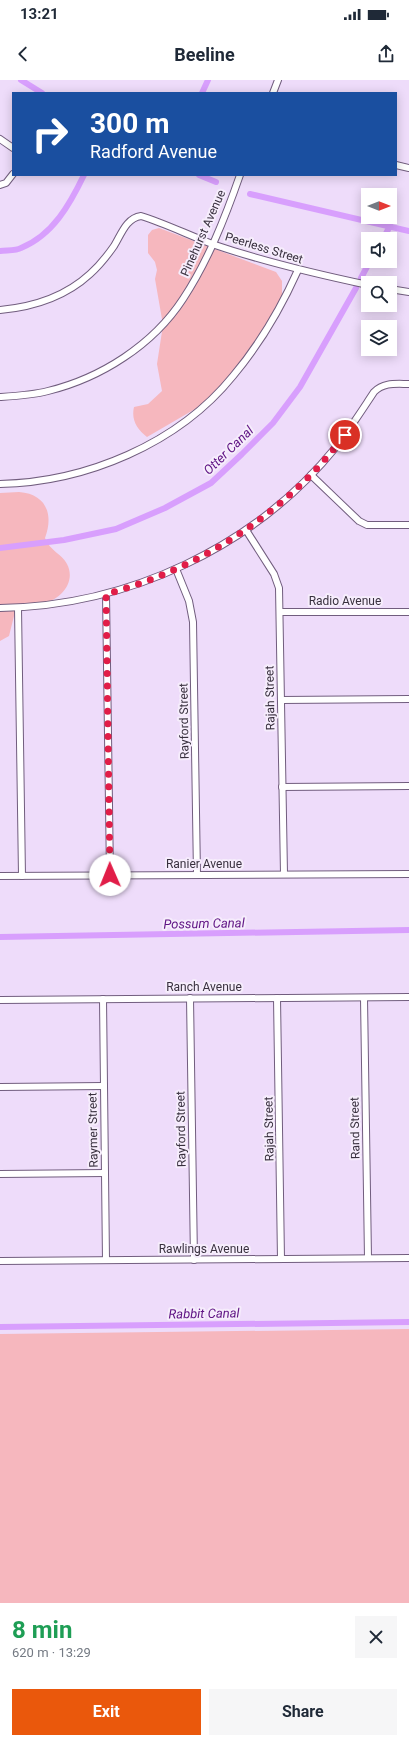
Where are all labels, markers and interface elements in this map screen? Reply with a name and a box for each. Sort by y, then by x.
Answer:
text: 13:21 [20,5,59,23]
icon: back [12,43,34,65]
icon: share [375,43,397,65]
text: Beeline [174,44,235,65]
text: 300 m [90,107,169,140]
icon: right [24,108,76,160]
text: Radford Avenue [90,141,217,162]
street label: Pinehurst Avenue [178,188,228,278]
north arrow [361,188,397,224]
map controls [361,188,397,356]
street label: Peerless Street [223,230,305,266]
button: sound [361,232,397,268]
button: search [361,276,397,312]
button: layers [361,320,397,356]
pin [328,418,362,452]
water label: Otter Canal [200,422,257,478]
icon: arrive [334,424,356,446]
street label: Radio Avenue [309,594,381,608]
street label: Rajah Street [262,666,278,730]
street label: Rayford Street [176,683,192,759]
position arrow [89,854,131,896]
street label: Ranier Avenue [166,857,242,871]
water label: Possum Canal [163,915,246,932]
street label: Ranch Avenue [166,980,242,994]
street label: Rayford Street [173,1091,189,1167]
street label: Raymer Street [85,1092,101,1168]
street label: Rajah Street [261,1097,277,1161]
street label: Rand Street [347,1097,363,1159]
street label: Rawlings Avenue [159,1242,249,1256]
water label: Rabbit Canal [168,1305,241,1322]
text: 8 min [12,1616,72,1644]
button: close [355,1616,397,1658]
text: 620 m · 13:29 [12,1645,91,1660]
button: Exit [12,1689,201,1735]
button: Share [209,1689,397,1735]

